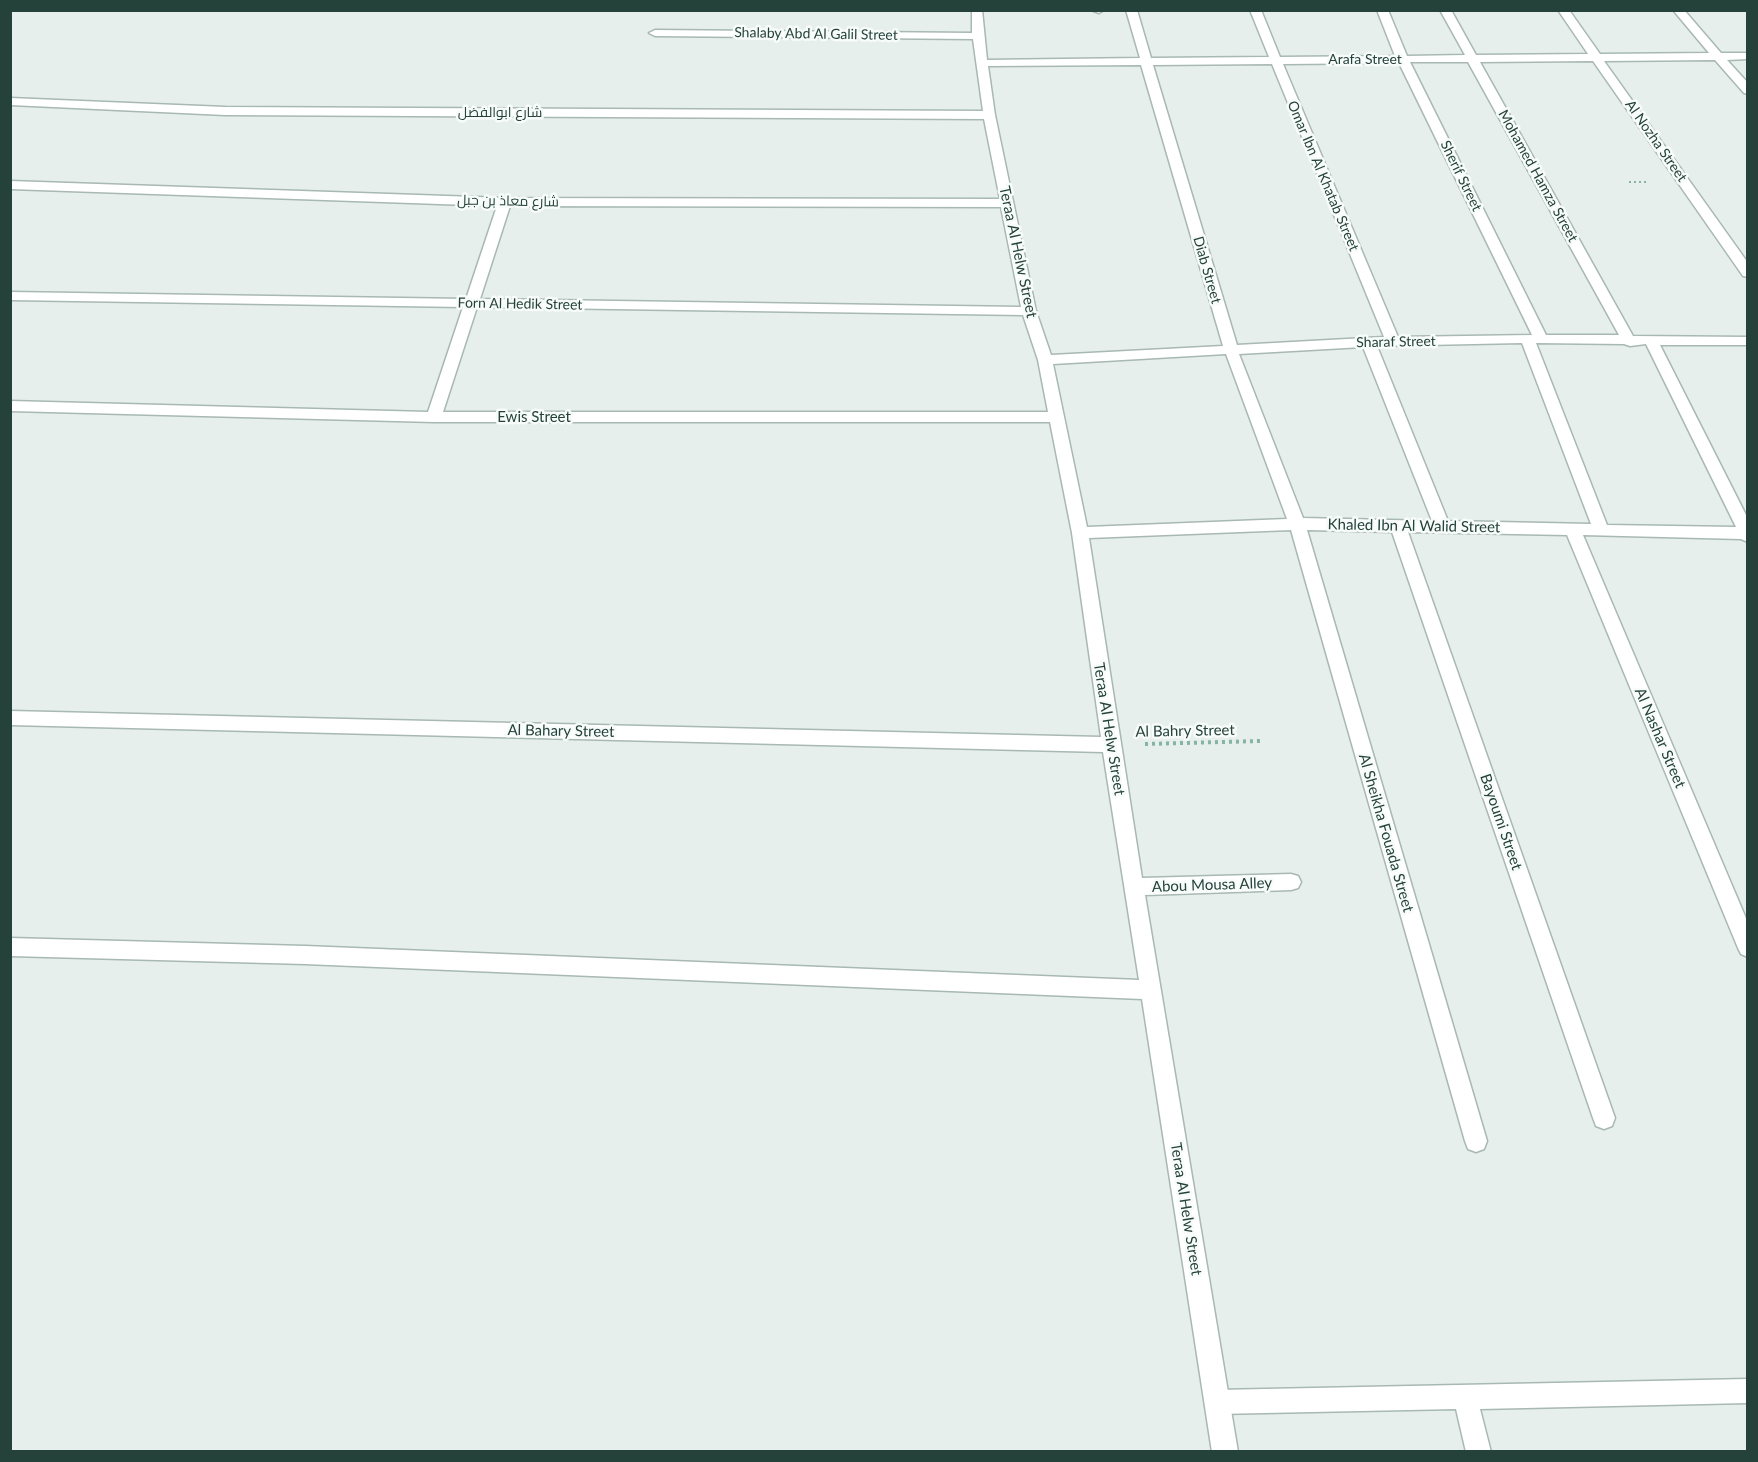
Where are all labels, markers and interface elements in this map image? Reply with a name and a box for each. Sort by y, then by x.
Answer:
street label: Shalaby Abd Al Galil Street [734,24,898,44]
street label: Arafa Street [1328,51,1402,67]
street label: Al Nozha Street [1622,97,1690,185]
street label: Omar Ibn Al Khatab Street [1284,98,1362,254]
street label: شارع ابوالفضل [458,104,542,120]
street label: Mohamed Hamza Street [1495,107,1581,245]
street label: Sherif Street [1437,138,1485,214]
street label: Teraa Al Helw Street [995,184,1041,320]
street label: شارع معاذ بن جبل [457,192,559,210]
street label: Diab Street [1189,234,1225,306]
street label: Forn Al Hedik Street [458,295,582,313]
street label: Sharaf Street [1356,333,1436,351]
street label: Ewis Street [497,408,571,426]
street label: Khaled Ibn Al Walid Street [1328,515,1500,537]
street label: Teraa Al Helw Street [1090,661,1128,797]
street label: Al Nashar Street [1631,685,1689,791]
street label: Al Bahary Street [507,721,615,741]
street label: Al Bahry Street [1135,721,1235,741]
street label: Al Sheikha Fouada Street [1355,752,1417,914]
street label: Bayoumi Street [1476,772,1526,872]
street label: Abou Mousa Alley [1152,874,1272,896]
street label: Teraa Al Helw Street [1167,1141,1205,1277]

